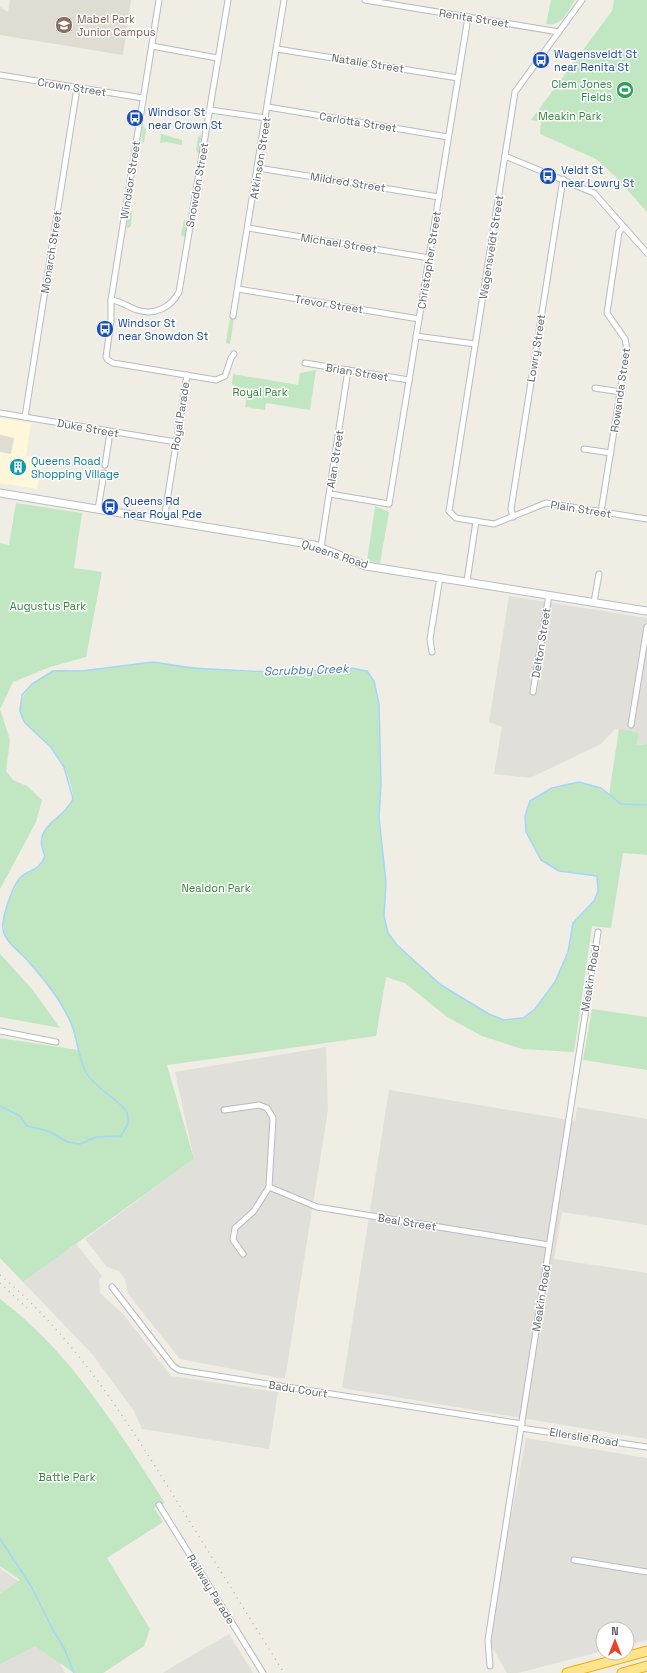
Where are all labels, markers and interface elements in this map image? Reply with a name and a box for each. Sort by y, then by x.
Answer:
street label: Renita Street [438,6,510,30]
place label: Mabel Park Junior Campus [77,12,156,39]
school or university icon: Mabel Park Junior Campus [54,15,74,35]
place label: Wagensveldt St near Renita St [554,47,637,74]
street label: Natalie Street [331,50,405,76]
bus stop icon: Wagensveldt St near Renita St [531,50,551,70]
street label: Crown Street [36,75,108,99]
place label: Clem Jones Fields [551,77,612,104]
sports icon: Clem Jones Fields [615,80,635,100]
place label: Windsor St near Crown St [148,105,222,132]
bus stop icon: Windsor St near Crown St [125,108,145,128]
street label: Carlotta Street [318,109,398,135]
park label: Meakin Park [538,109,602,123]
street label: Atkinson Street [247,116,273,200]
street label: Windsor Street [117,140,143,220]
street label: Snowdon Street [183,141,211,229]
place label: Veldt St near Lowry St [561,163,635,190]
bus stop icon: Veldt St near Lowry St [538,166,558,186]
street label: Mildred Street [309,169,387,195]
street label: Wagensveldt Street [476,194,506,300]
street label: Monarch Street [38,210,64,294]
street label: Christopher Street [414,210,444,310]
street label: Michael Street [300,230,378,256]
street label: Trevor Street [294,292,364,316]
street label: Lowry Street [524,313,548,383]
place label: Windsor St near Snowdon St [118,316,209,343]
bus stop icon: Windsor St near Snowdon St [95,319,115,339]
street label: Rowanda Street [607,347,633,433]
street label: Brian Street [324,360,390,384]
street label: Royal Parade [168,381,192,451]
park label: Royal Park [232,385,288,399]
street label: Duke Street [56,416,120,440]
street label: Alan Street [323,429,347,489]
place label: Queens Road Shopping Village [31,454,119,481]
building icon: Queens Road Shopping Village [8,457,28,477]
place label: Queens Rd near Royal Pde [123,494,202,521]
bus stop icon: Queens Rd near Royal Pde [100,497,120,517]
street label: Plain Street [550,497,612,521]
street label: Queens Road [300,537,370,571]
park label: Augustus Park [10,599,86,613]
street label: Delton Street [529,607,553,679]
water label: Scrubby Creek [263,660,350,679]
park label: Nealdon Park [181,881,251,895]
street label: Meakin Road [578,944,602,1012]
street label: Beal Street [377,1210,437,1234]
street label: Meakin Road [529,1264,553,1332]
street label: Badu Court [267,1377,329,1401]
street label: Ellerslie Road [548,1425,620,1449]
park label: Battle Park [38,1470,96,1484]
street label: Railway Parade [184,1552,238,1626]
north arrow [595,1621,635,1661]
text: N [611,1624,619,1638]

